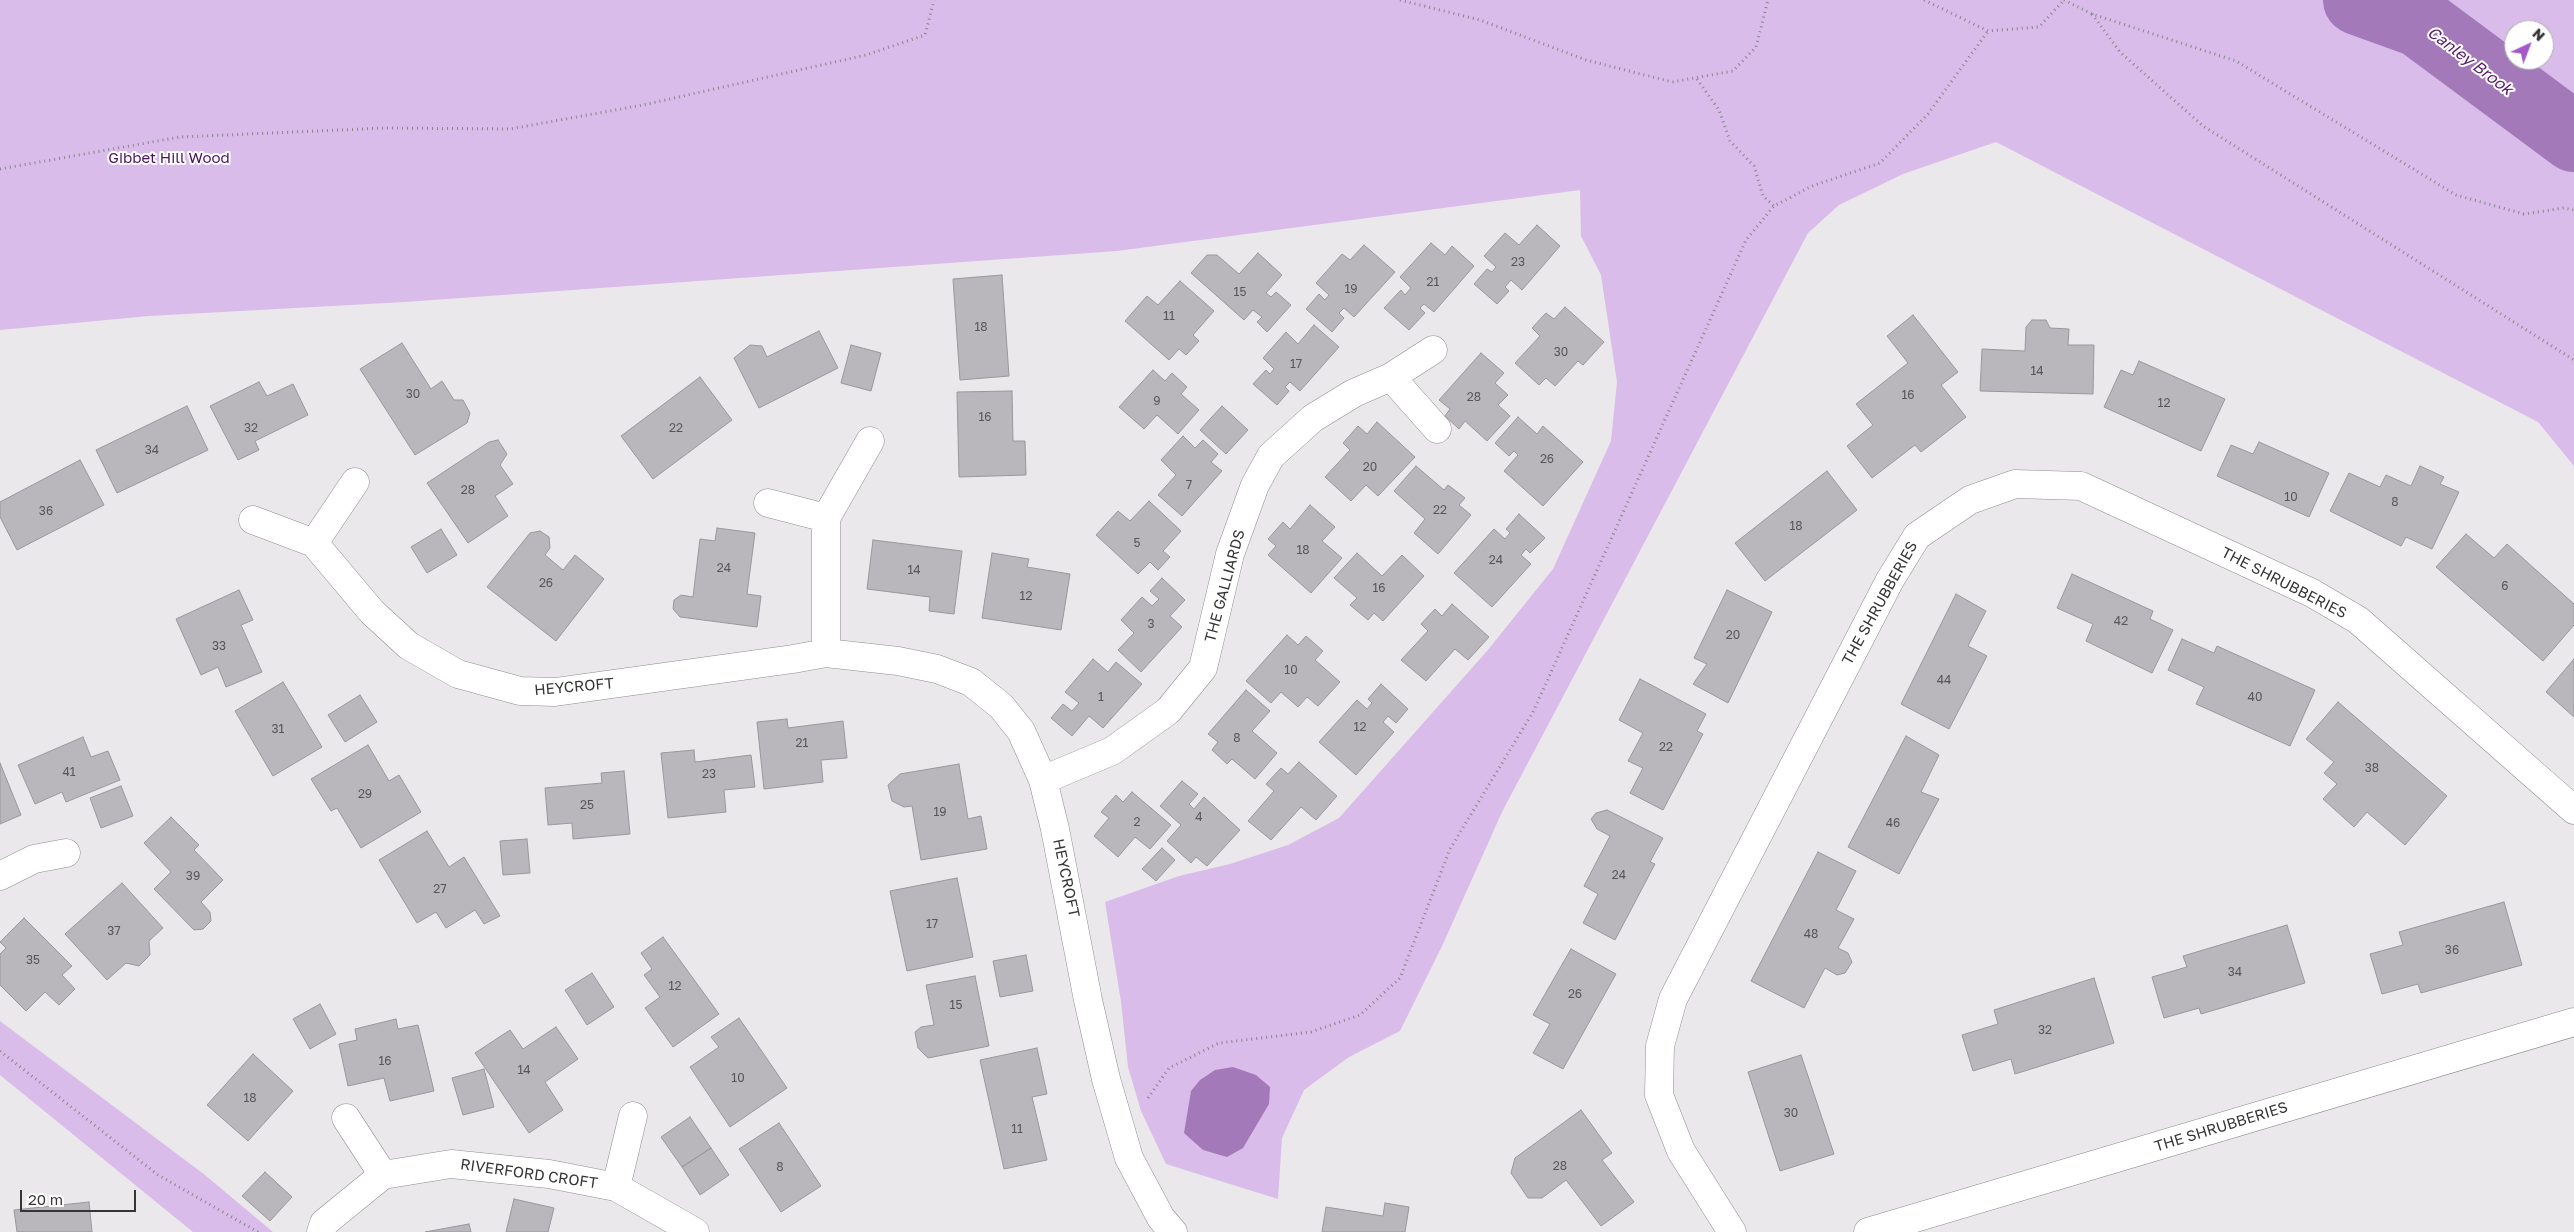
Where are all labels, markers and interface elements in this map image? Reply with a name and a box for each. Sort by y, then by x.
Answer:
north arrow [2504,20,2554,70]
water label: Canley Brook [2424,23,2516,99]
text: N [2529,25,2549,44]
park label: Gibbet Hill Wood [108,149,230,167]
house number: 23 [1511,255,1525,269]
house number: 21 [1427,275,1439,289]
house number: 19 [1344,282,1358,296]
house number: 15 [1234,285,1246,299]
house number: 11 [1163,309,1175,323]
house number: 18 [974,320,988,334]
house number: 30 [1554,345,1568,359]
house number: 17 [1290,357,1302,371]
house number: 14 [2030,364,2044,378]
house number: 30 [406,387,420,401]
house number: 16 [1901,388,1915,402]
house number: 28 [1467,390,1481,404]
house number: 9 [1153,394,1161,408]
house number: 12 [2158,396,2170,410]
house number: 16 [978,410,992,424]
house number: 32 [244,421,258,435]
house number: 22 [669,421,683,435]
house number: 34 [145,443,159,457]
house number: 26 [1540,452,1554,466]
house number: 20 [1363,460,1377,474]
house number: 7 [1186,478,1192,492]
house number: 28 [461,483,475,497]
house number: 10 [2284,490,2298,504]
house number: 8 [2391,495,2399,509]
house number: 22 [1433,503,1447,517]
house number: 36 [39,504,53,518]
house number: 18 [1789,519,1803,533]
street label: THE GALLIARDS [1201,528,1249,644]
house number: 5 [1134,536,1140,550]
street label: THE SHRUBBERIES [1839,538,1921,668]
house number: 18 [1296,543,1310,557]
street label: THE SHRUBBERIES [2218,544,2350,622]
house number: 24 [1489,553,1503,567]
house number: 24 [717,561,731,575]
house number: 14 [907,563,921,577]
house number: 26 [539,576,553,590]
house number: 6 [2501,579,2509,593]
house number: 16 [1372,581,1386,595]
house number: 12 [1020,589,1032,603]
house number: 42 [2114,614,2128,628]
house number: 3 [1147,617,1155,631]
house number: 20 [1726,628,1740,642]
house number: 33 [212,639,226,653]
house number: 10 [1284,663,1298,677]
house number: 44 [1937,673,1951,687]
street label: HEYCROFT [533,675,615,699]
house number: 1 [1098,690,1104,704]
house number: 40 [2248,690,2262,704]
house number: 12 [1354,720,1366,734]
house number: 31 [272,722,284,736]
house number: 8 [1233,731,1241,745]
house number: 21 [796,736,808,750]
house number: 22 [1659,740,1673,754]
house number: 38 [2365,761,2379,775]
house number: 41 [62,765,76,779]
house number: 23 [702,767,716,781]
house number: 29 [358,787,372,801]
house number: 25 [580,798,594,812]
house number: 19 [933,805,947,819]
house number: 4 [1195,810,1203,824]
house number: 2 [1134,815,1140,829]
house number: 46 [1886,816,1900,830]
street label: HEYCROFT [1049,837,1083,919]
house number: 24 [1612,868,1626,882]
house number: 39 [186,869,200,883]
house number: 27 [433,882,447,896]
house number: 17 [926,917,938,931]
house number: 37 [107,924,121,938]
house number: 48 [1804,927,1818,941]
house number: 36 [2445,943,2459,957]
house number: 35 [26,953,40,967]
house number: 34 [2228,965,2242,979]
house number: 12 [669,979,681,993]
house number: 26 [1568,987,1582,1001]
house number: 15 [950,998,962,1012]
house number: 32 [2038,1023,2052,1037]
house number: 16 [378,1054,392,1068]
house number: 14 [517,1063,531,1077]
house number: 10 [731,1071,745,1085]
house number: 18 [243,1091,257,1105]
street label: THE SHRUBBERIES [2152,1098,2290,1156]
house number: 30 [1784,1106,1798,1120]
house number: 11 [1011,1122,1023,1136]
street label: RIVERFORD CROFT [459,1155,599,1193]
house number: 28 [1553,1159,1567,1173]
house number: 8 [776,1160,784,1174]
scale bar [22,1180,139,1212]
text: 20 m [28,1190,63,1208]

